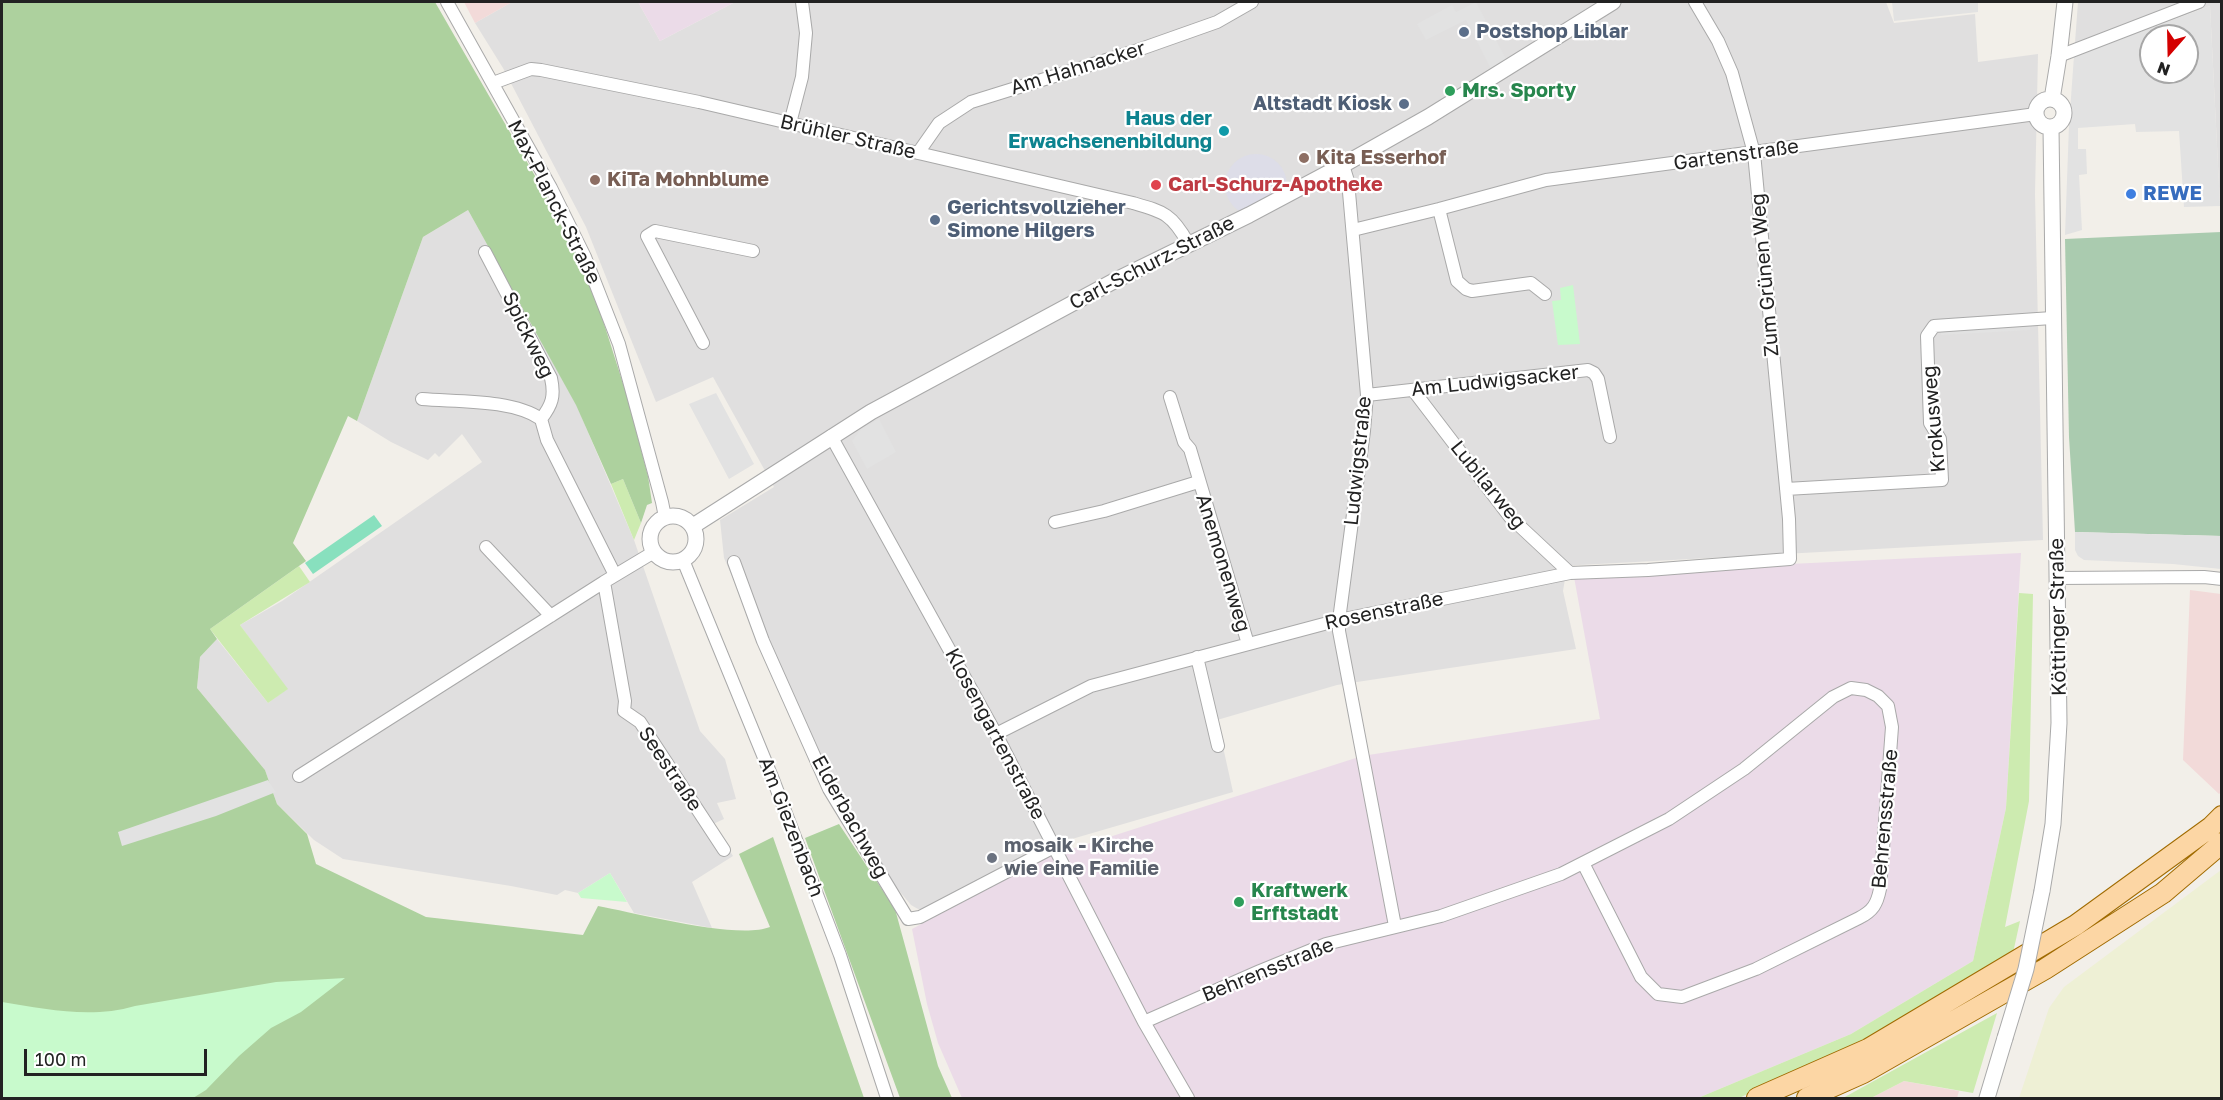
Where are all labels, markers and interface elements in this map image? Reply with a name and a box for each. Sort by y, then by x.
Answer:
place label: Postshop Liblar [1476,20,1628,44]
north arrow [2139,24,2199,84]
marker: Postshop Liblar [1457,25,1471,39]
street label: Am Hahnacker [1008,36,1148,100]
text: N [2154,58,2173,81]
place label: Mrs. Sporty [1462,79,1576,103]
marker: Mrs. Sporty [1443,84,1457,98]
place label: Altstadt Kiosk [1253,92,1392,116]
marker: Altstadt Kiosk [1397,97,1411,111]
place label: Haus der Erwachsenenbildung [1008,107,1212,154]
street label: Brühler Straße [778,110,918,164]
street label: Max-Planck-Straße [502,116,606,288]
marker: Haus der Erwachsenenbildung [1217,124,1231,138]
street label: Gartenstraße [1672,134,1800,176]
place label: Kita Esserhof [1316,146,1446,170]
marker: Kita Esserhof [1297,151,1311,165]
place label: KiTa Mohnblume [607,168,769,192]
marker: KiTa Mohnblume [588,173,602,187]
place label: Carl-Schurz-Apotheke [1168,173,1383,197]
marker: Carl-Schurz-Apotheke [1149,178,1163,192]
place label: REWE [2143,182,2202,206]
marker: REWE [2124,187,2138,201]
street label: Zum Grünen Weg [1746,192,1784,358]
place label: Gerichtsvollzieher Simone Hilgers [947,196,1126,243]
street label: Carl-Schurz-Straße [1066,211,1238,315]
marker: Gerichtsvollzieher Simone Hilgers [928,213,942,227]
street label: Spickweg [497,288,559,382]
street label: Am Ludwigsacker [1410,360,1580,402]
street label: Krokusweg [1917,365,1951,473]
street label: Ludwigstraße [1339,395,1377,527]
street label: Lubilarweg [1445,436,1531,534]
street label: Anemonenweg [1191,491,1255,635]
street label: Köttinger Straße [2045,538,2071,696]
street label: Rosenstraße [1323,587,1445,635]
street label: Klosengartenstraße [940,644,1050,824]
street label: Seestraße [633,722,707,816]
street label: Behrensstraße [1867,748,1903,890]
street label: Elderbachweg [806,751,894,883]
street label: Am Giezenbach [753,754,829,900]
place label: mosaik - Kirche wie eine Familie [1004,834,1159,881]
marker: mosaik - Kirche wie eine Familie [985,851,999,865]
place label: Kraftwerk Erftstadt [1251,879,1348,926]
marker: Kraftwerk Erftstadt [1232,895,1246,909]
street label: Behrensstraße [1199,933,1337,1007]
scale bar [27,1037,210,1075]
text: 100 m [35,1048,86,1070]

